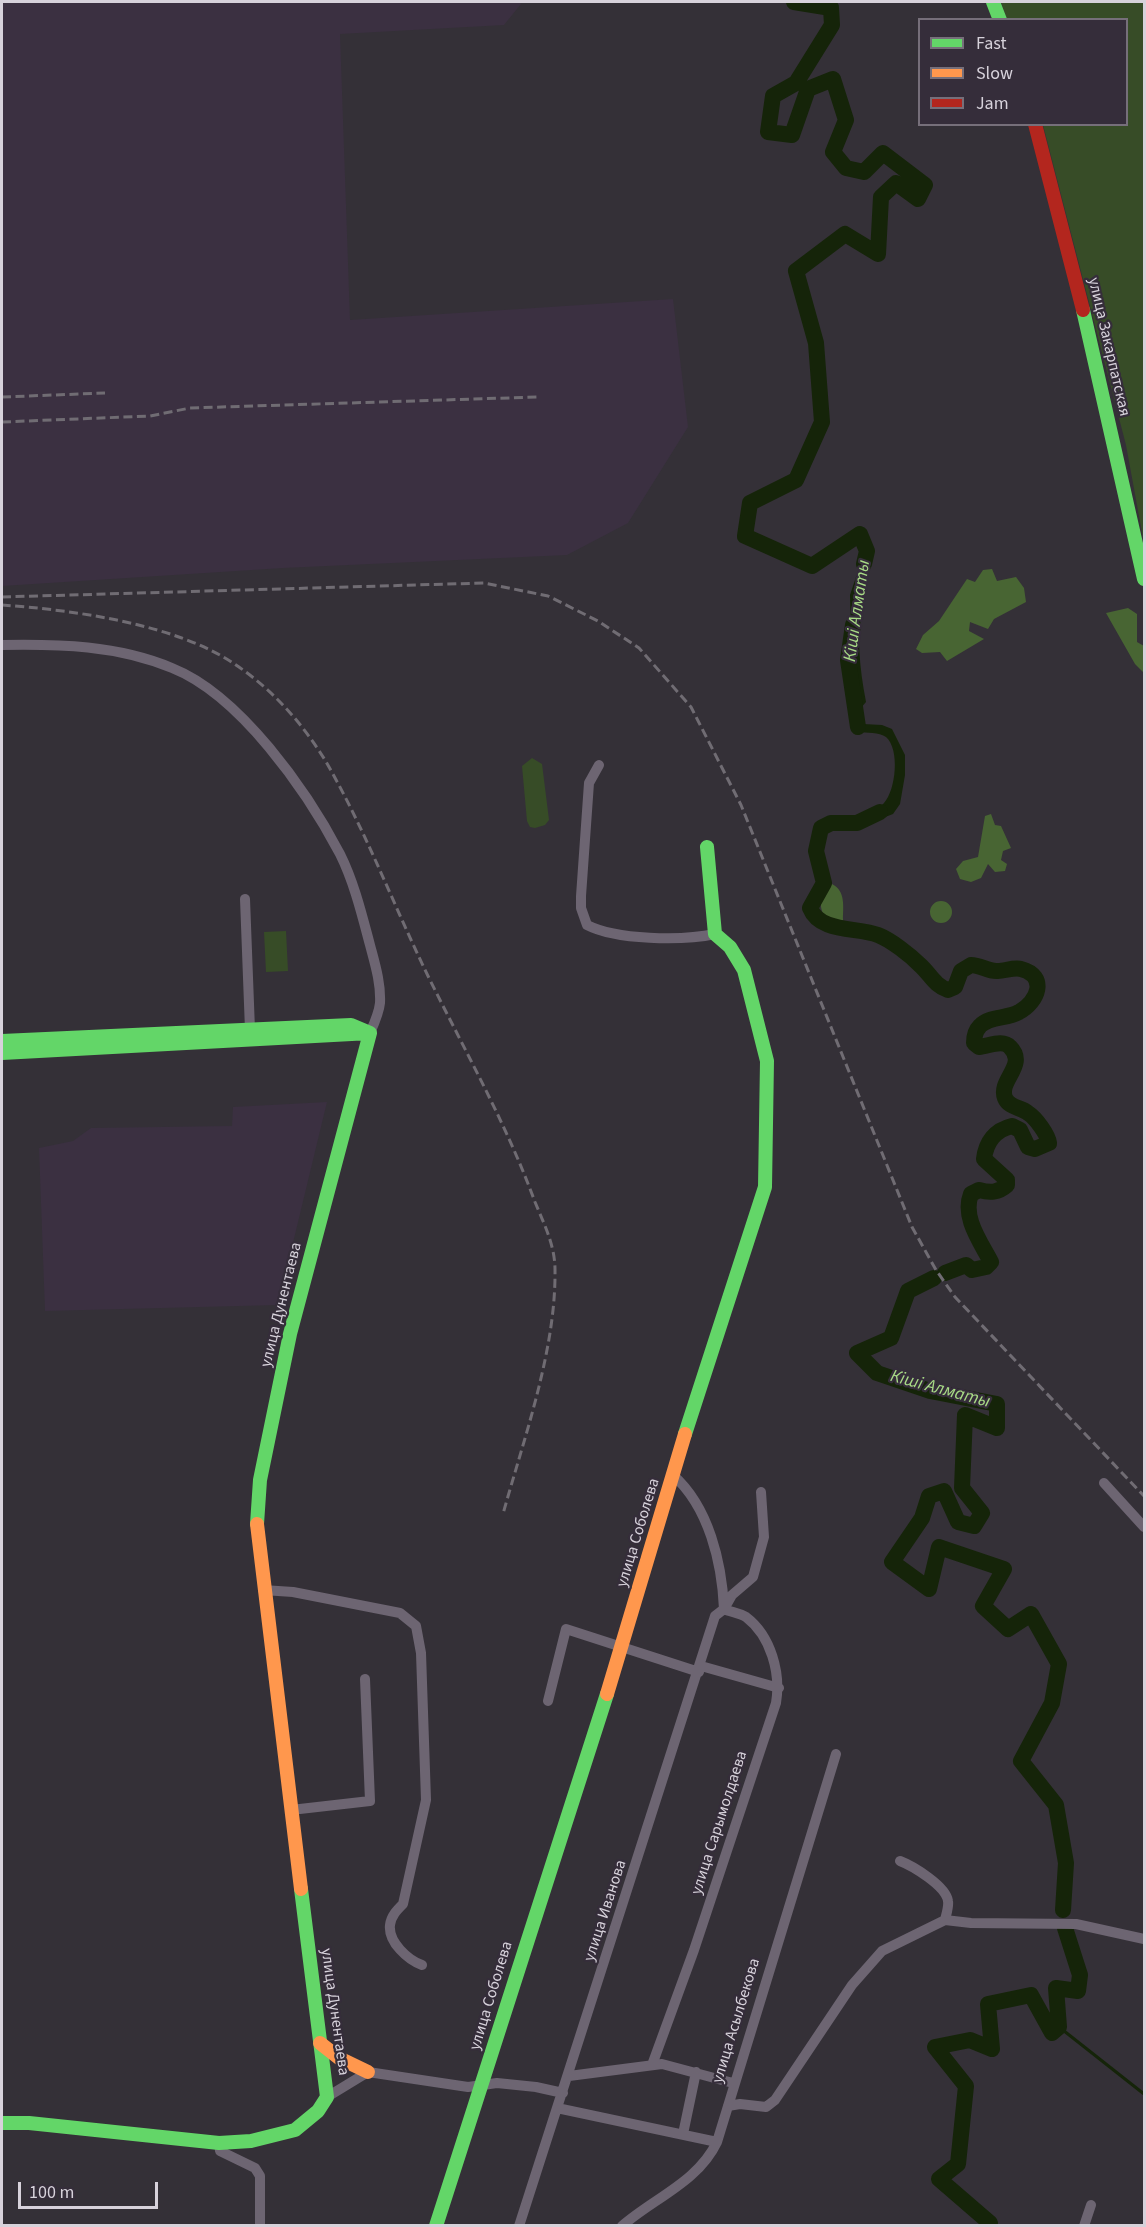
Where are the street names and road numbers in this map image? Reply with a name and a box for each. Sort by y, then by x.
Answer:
street label: улица Закарпатская [1083,276,1133,418]
street label: улица Дунентаева [257,1241,307,1369]
street label: улица Соболева [613,1476,665,1590]
street label: улица Сарымолдаева [688,1749,752,1897]
street label: улица Иванова [581,1858,631,1964]
street label: улица Соболева [466,1939,518,2053]
street label: улица Дунентаева [316,1947,352,2077]
street label: улица Асылбекова [709,1956,765,2086]

